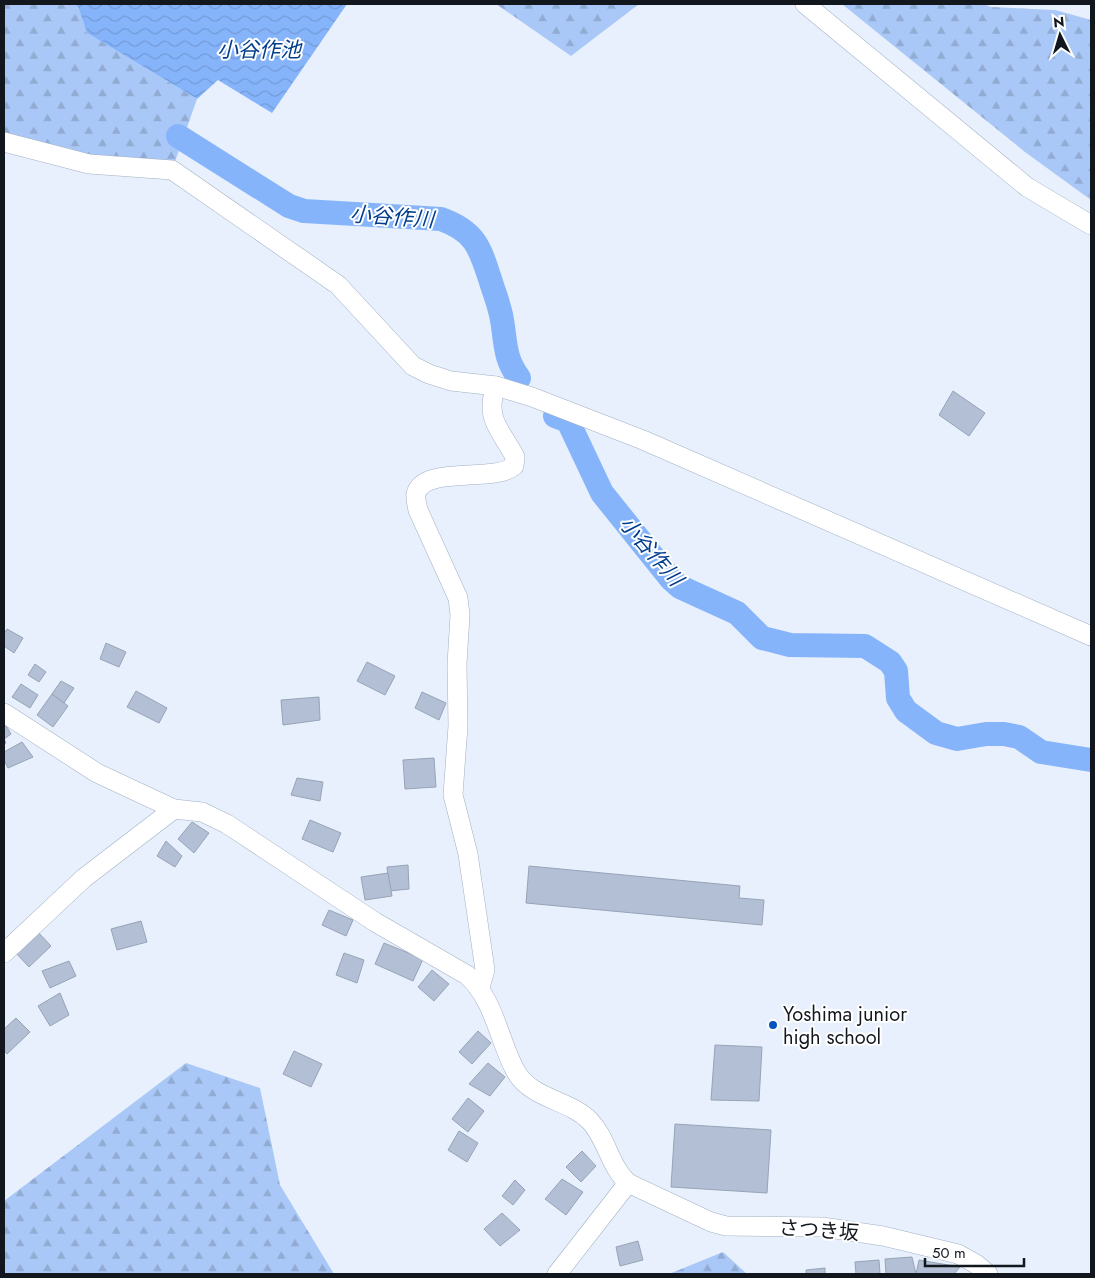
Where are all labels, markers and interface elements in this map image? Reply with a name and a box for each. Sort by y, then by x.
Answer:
north arrow [1035,10,1085,60]
text: N [1052,12,1065,32]
water label: 小谷作池 [217,35,303,65]
water label: 小谷作川 [349,199,437,235]
water label: 小谷作川 [612,509,691,594]
place label: Yoshima junior high school [783,1000,907,1052]
marker: Yoshima junior high school [767,1019,779,1031]
street label: さつき坂 [778,1213,860,1248]
scale bar [925,1236,1024,1268]
text: 50 m [932,1242,966,1264]

